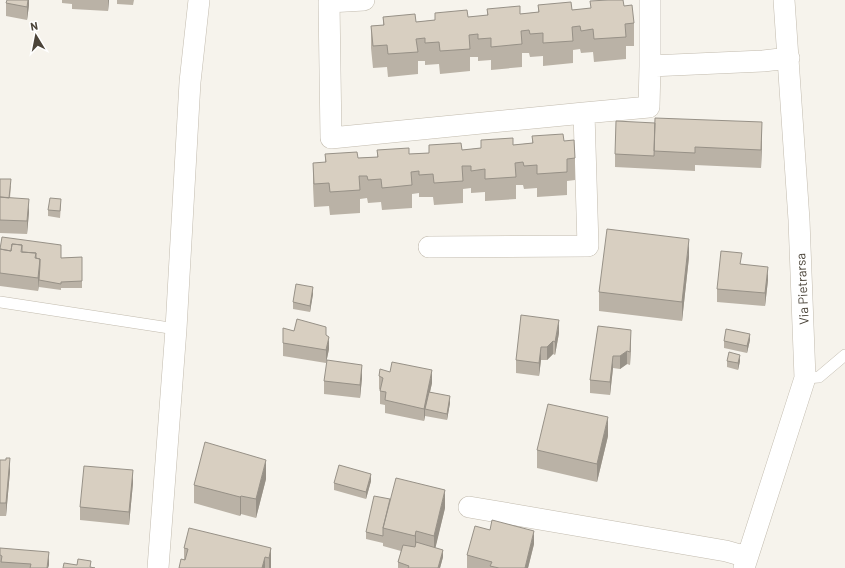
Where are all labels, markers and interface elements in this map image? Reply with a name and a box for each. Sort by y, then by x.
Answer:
north arrow [16,16,56,56]
text: N [29,19,39,33]
street label: Via Pietrarsa [792,253,812,325]

